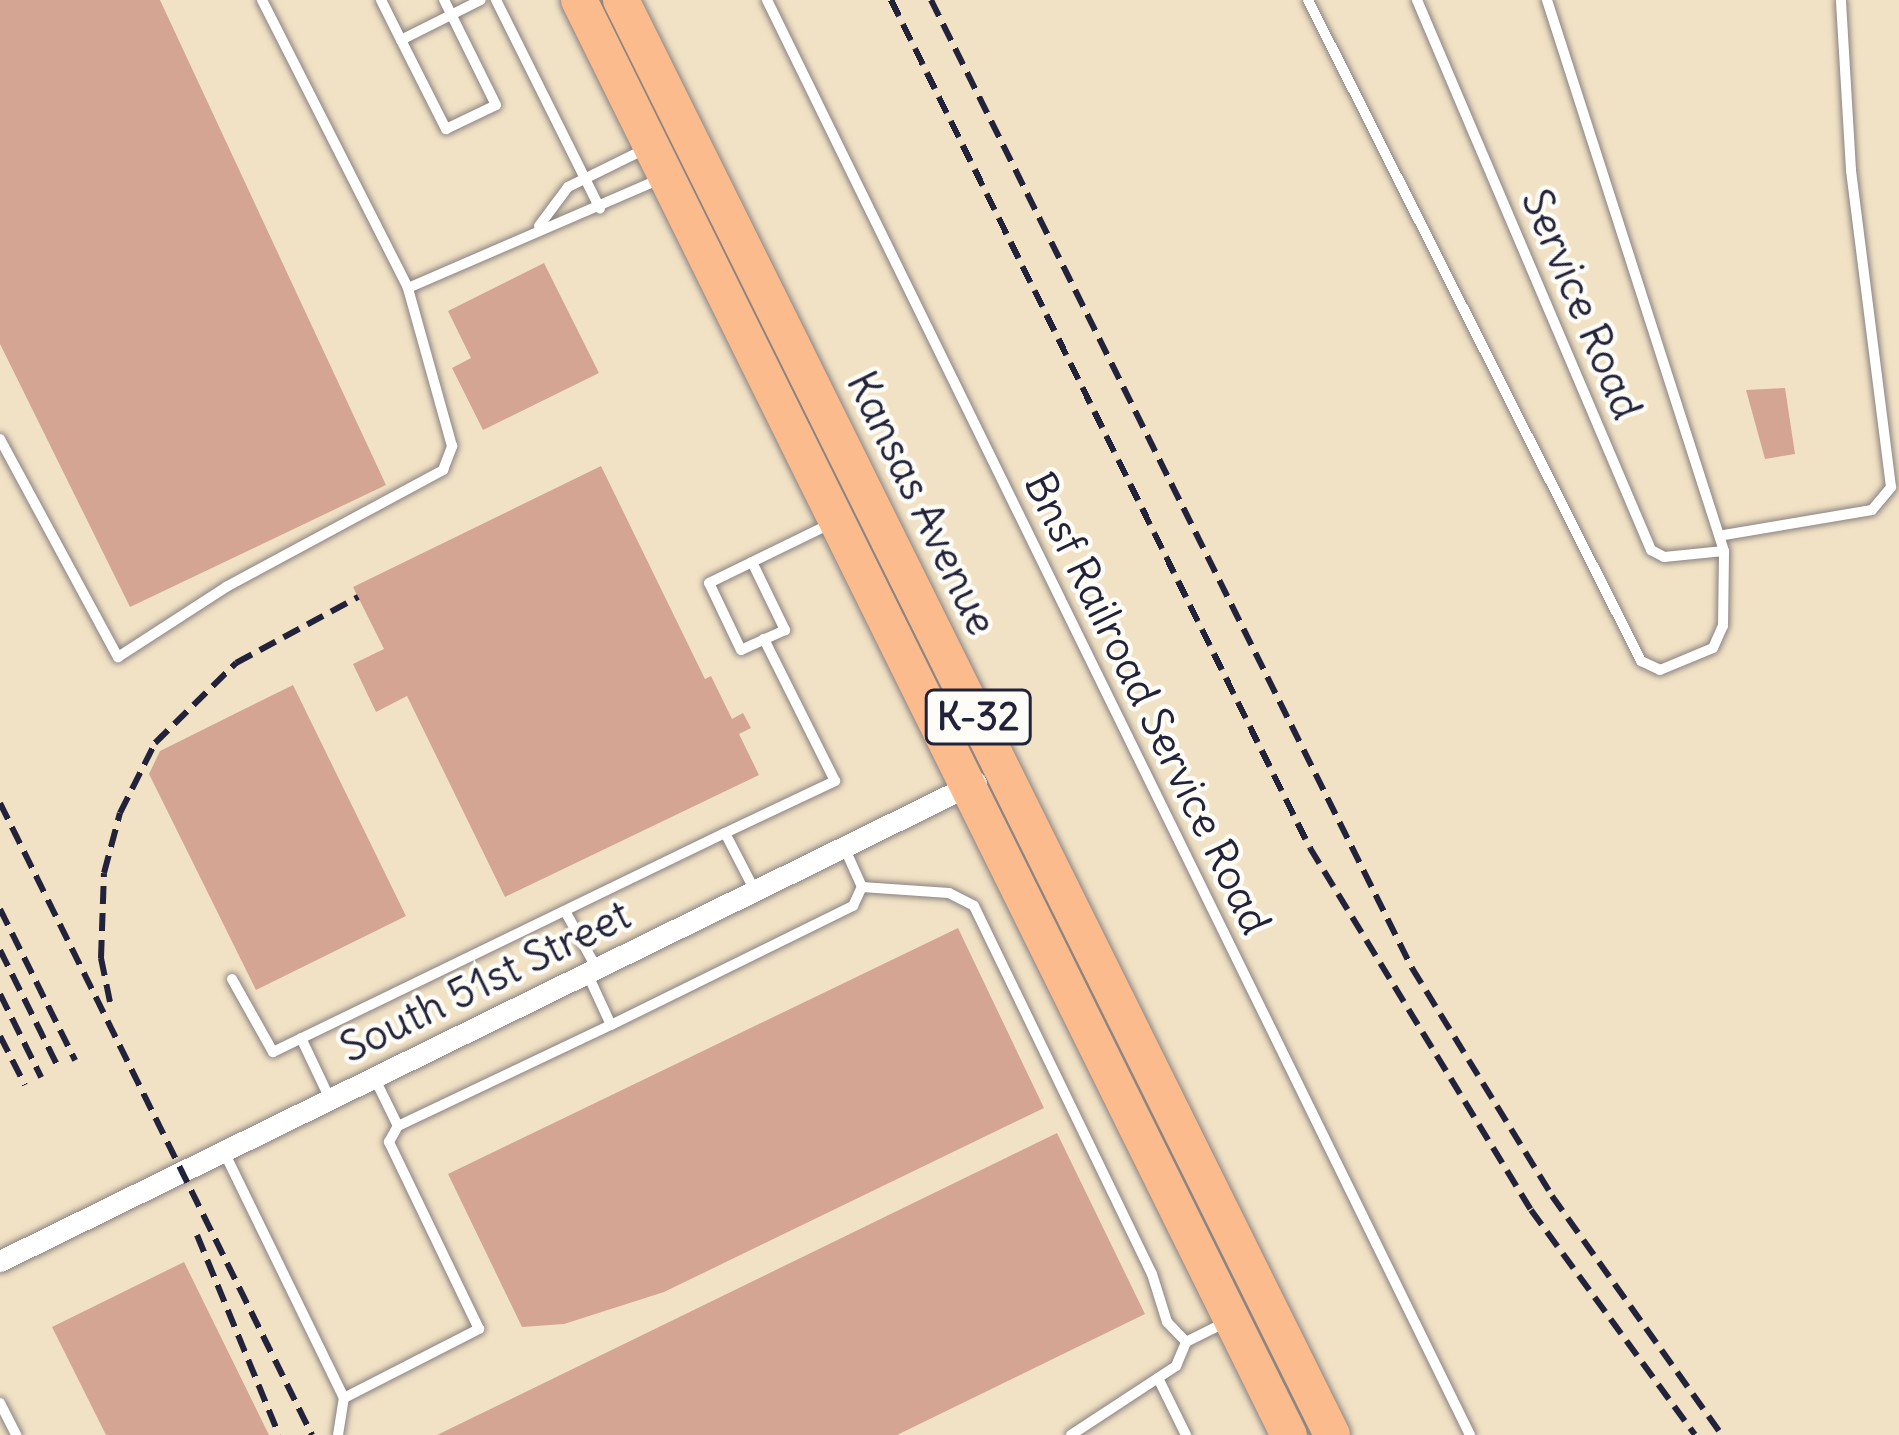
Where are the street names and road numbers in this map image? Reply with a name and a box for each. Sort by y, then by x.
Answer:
street label: Service Road [1511,182,1653,426]
street label: Kansas Avenue [836,363,1008,643]
street label: Bnsf Railroad Service Road [1014,464,1282,942]
road number: K-32 [924,684,1032,750]
street label: South 51st Street [332,889,638,1073]

